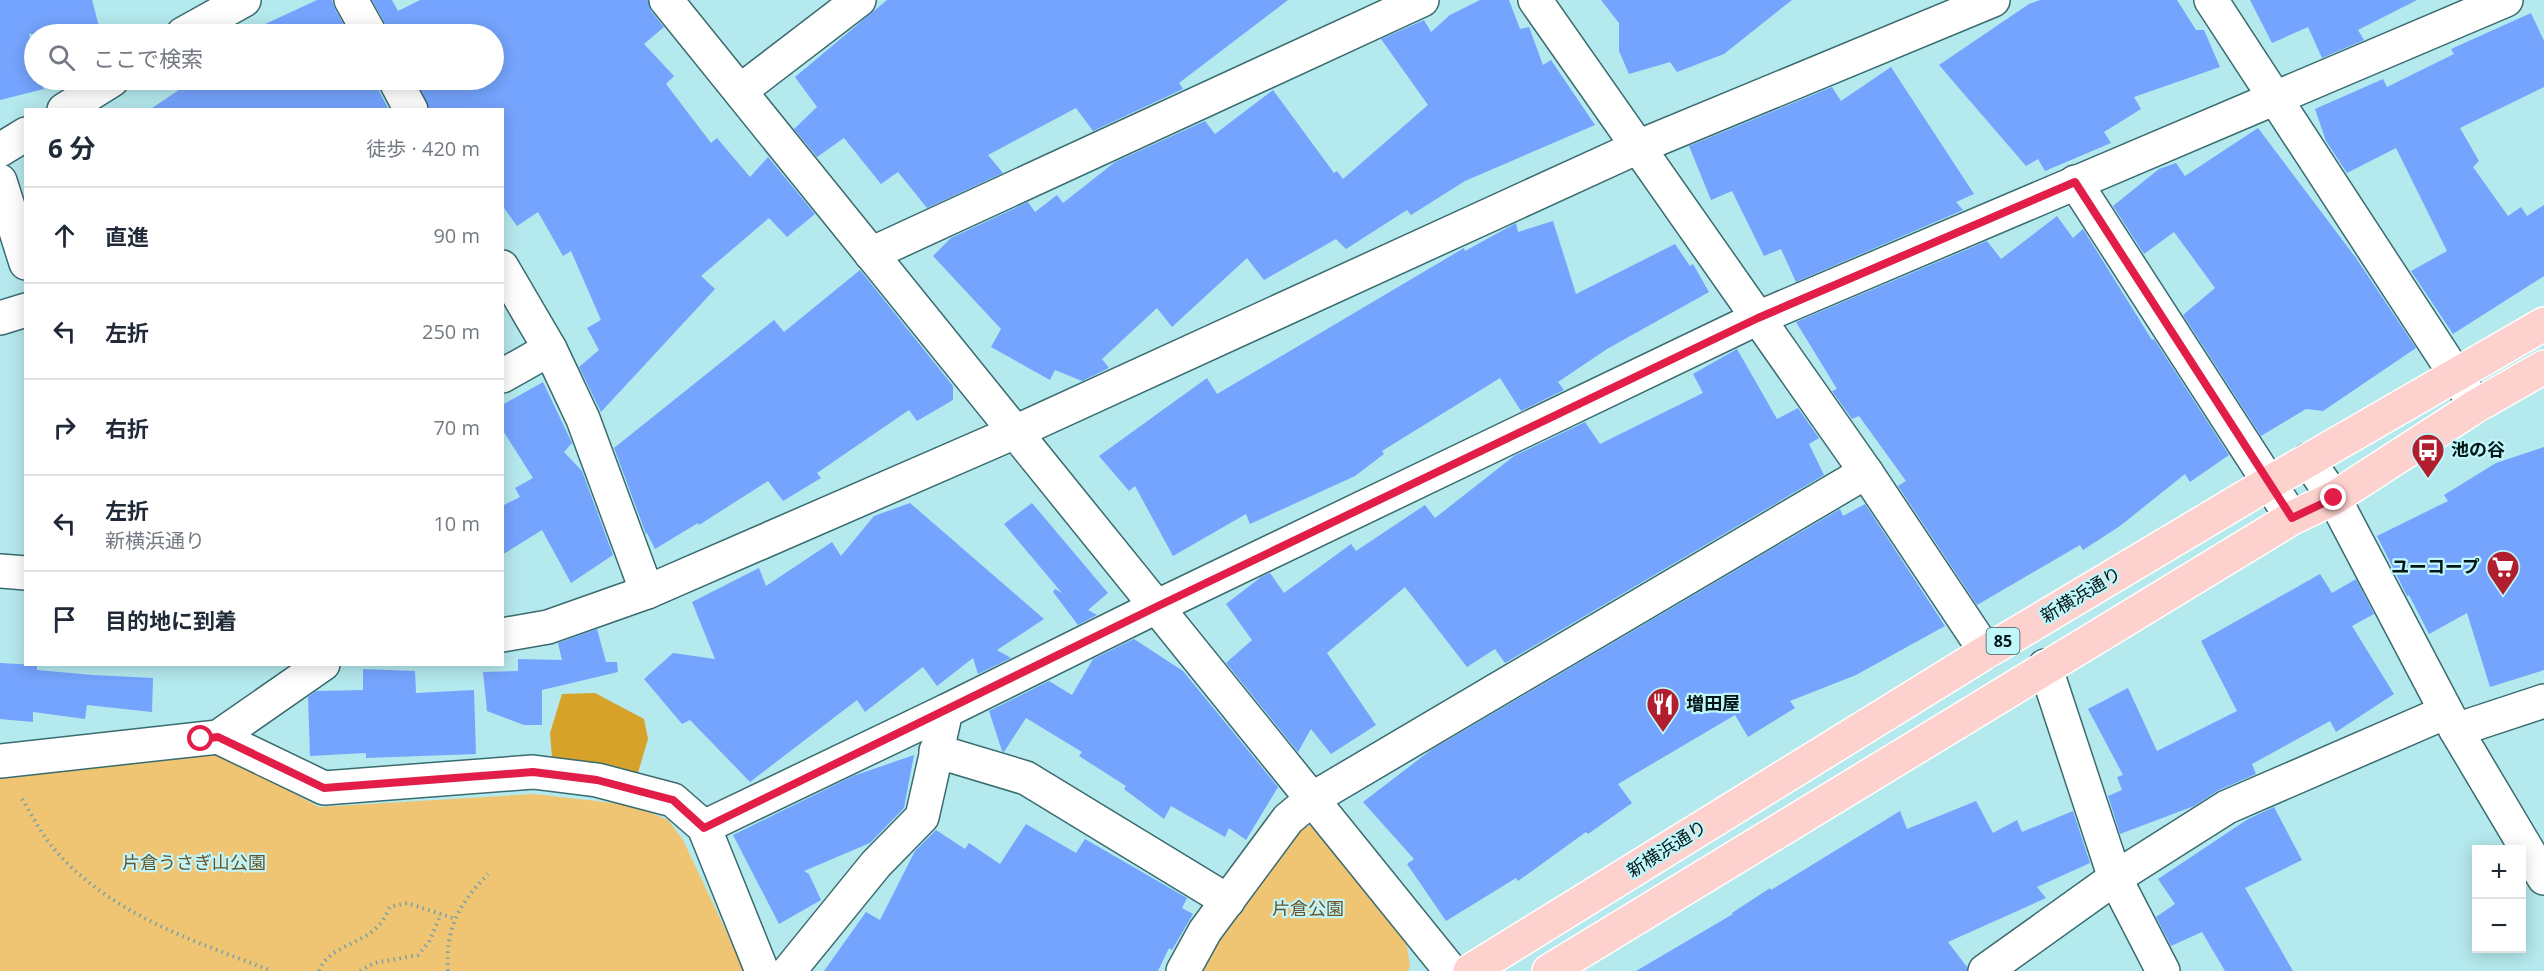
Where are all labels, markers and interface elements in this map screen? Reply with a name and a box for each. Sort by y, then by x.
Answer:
search box [24,24,504,90]
icon: search [45,41,78,74]
text: ここで検索 [93,43,203,73]
text: 6 分 [48,130,96,166]
text: 徒歩 · 420 m [366,135,480,162]
icon: ahead [48,219,81,252]
text: 直進 [105,221,149,251]
text: 90 m [433,222,480,249]
icon: left [48,315,81,348]
text: 左折 [105,317,149,347]
text: 250 m [422,318,480,345]
icon: right [48,411,81,444]
text: 右折 [105,413,149,443]
text: 70 m [433,414,480,441]
bus stop icon: 池の谷 [2410,432,2446,479]
place label: 池の谷 [2451,437,2505,461]
route end [2320,484,2346,510]
text: 左折 [105,495,149,525]
icon: left [48,507,81,540]
text: 10 m [433,510,480,537]
text: 新横浜通り [105,527,205,554]
supermarket icon: ユーコープ [2485,549,2521,596]
place label: ユーコープ [2391,554,2480,578]
street label: 新横浜通り [2036,561,2125,628]
icon: arrive [48,603,81,636]
text: 目的地に到着 [105,605,237,635]
road number: 85 [1986,628,2020,654]
restaurant icon: 増田屋 [1645,686,1681,733]
place label: 増田屋 [1686,691,1740,715]
route start [187,725,213,751]
street label: 新横浜通り [1622,814,1711,882]
map controls [2472,845,2526,953]
button: + [2472,845,2526,899]
park label: 片倉うさぎ山公園 [122,850,266,874]
park label: 片倉公園 [1272,896,1344,920]
button: − [2472,899,2526,953]

